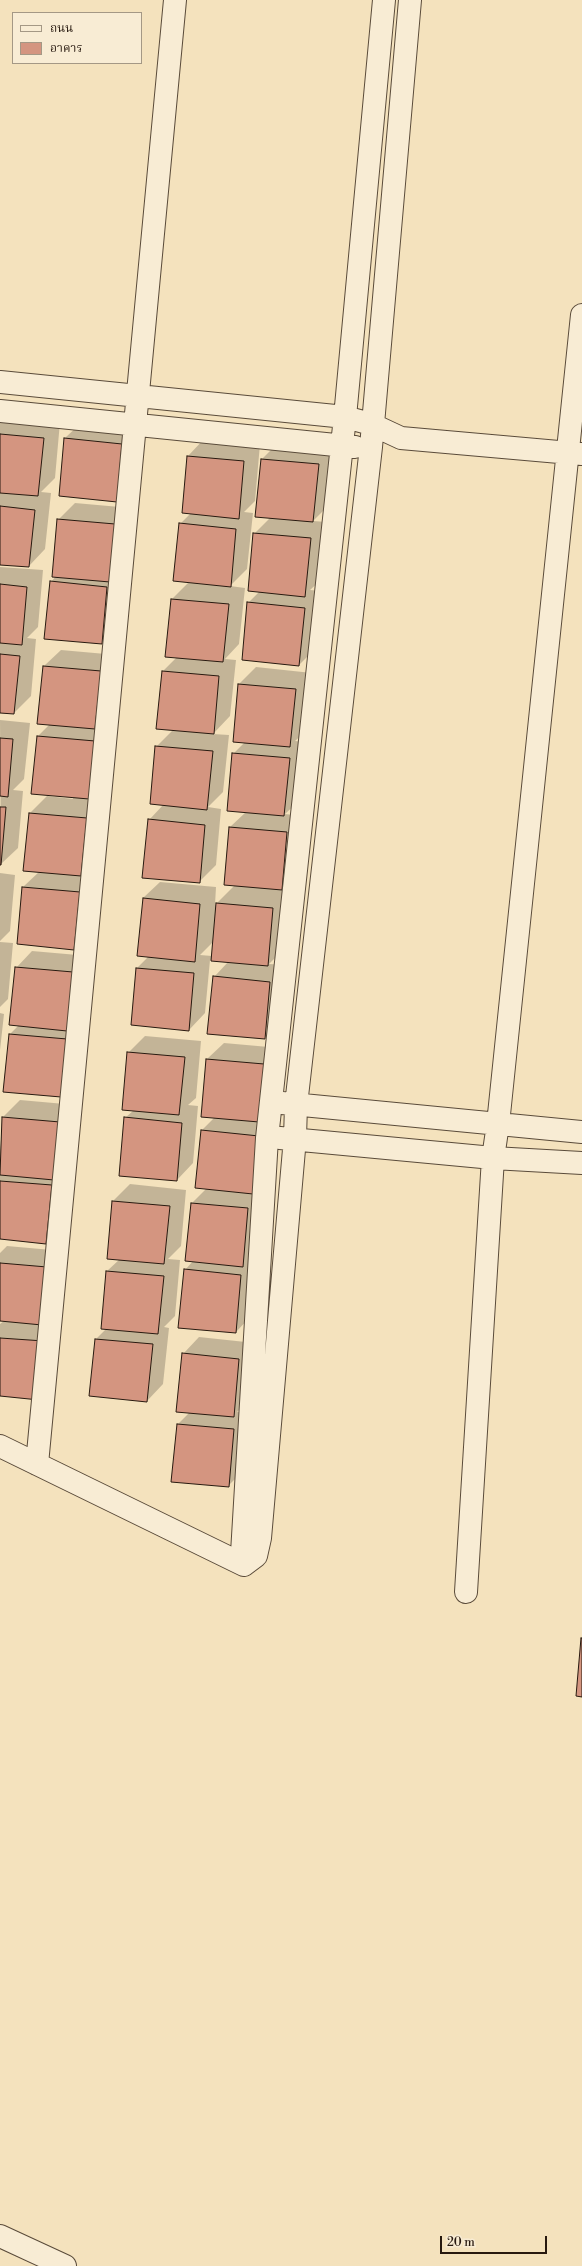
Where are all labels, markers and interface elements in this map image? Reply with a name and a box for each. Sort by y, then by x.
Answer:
legend [12,12,142,64]
text: ถนน [50,21,73,36]
text: อาคาร [50,41,82,56]
scale bar [442,2228,549,2254]
text: 20 m [447,2235,475,2250]

